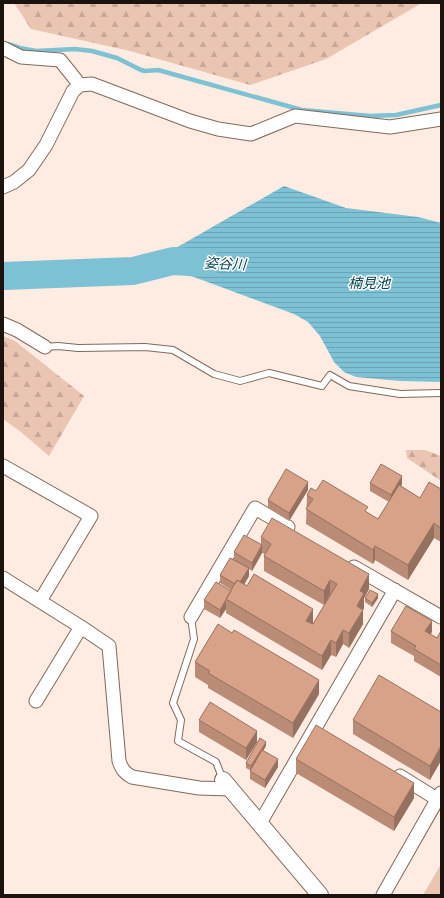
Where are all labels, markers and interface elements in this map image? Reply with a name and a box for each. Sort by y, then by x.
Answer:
water label: 姿谷川 [203,252,249,276]
water label: 楠見池 [348,273,392,294]

